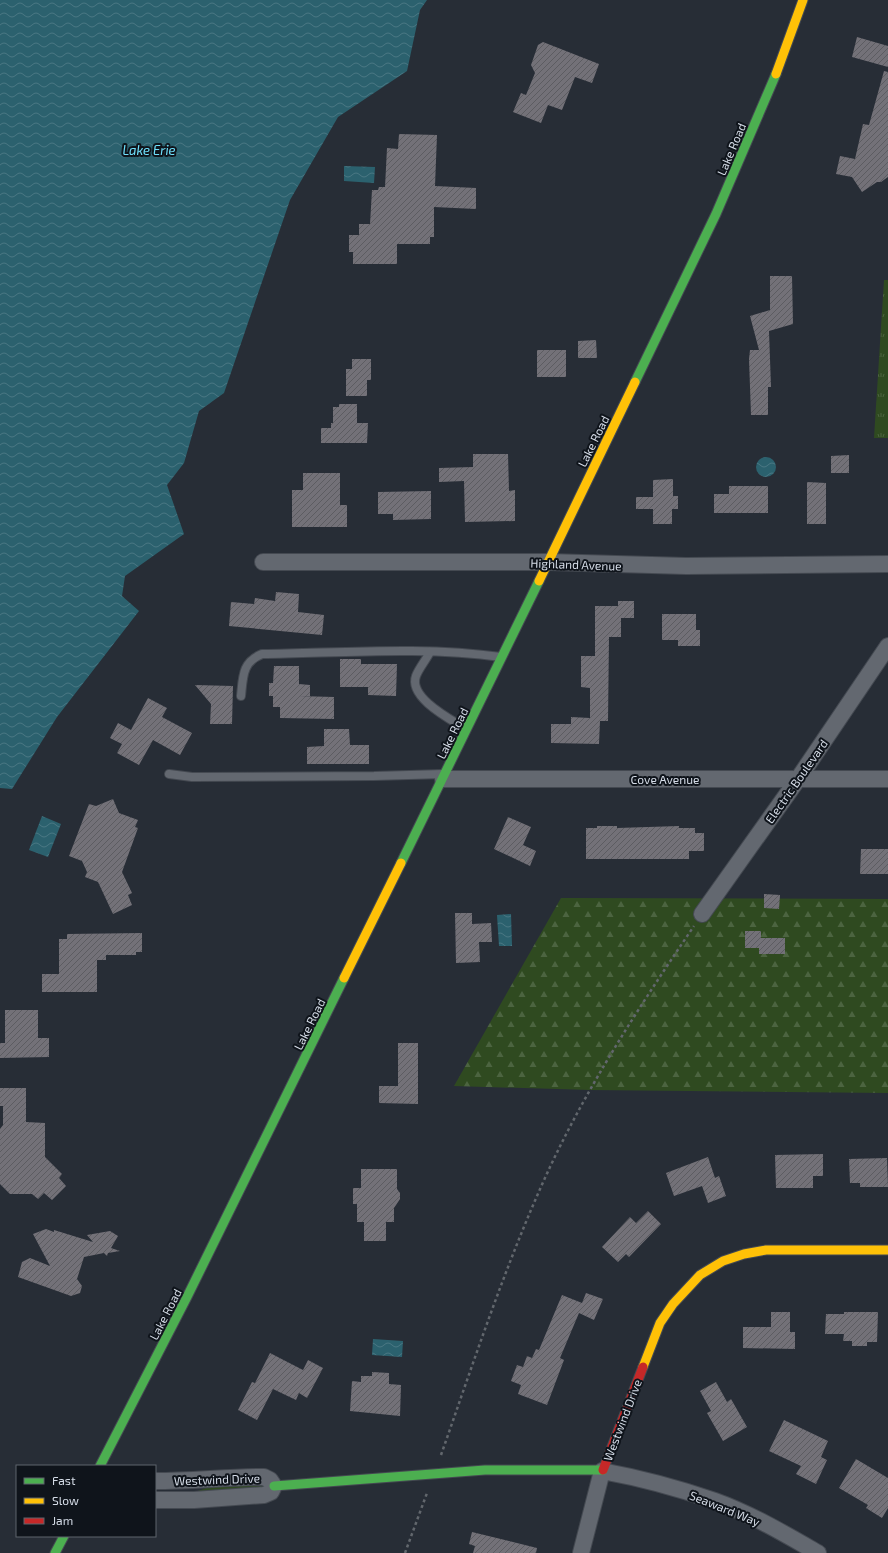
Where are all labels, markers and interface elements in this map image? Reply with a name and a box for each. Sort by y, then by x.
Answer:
street label: Lake Road [714,121,748,177]
water label: Lake Erie [122,142,176,158]
street label: Lake Road [575,413,611,469]
street label: Highland Avenue [530,555,622,573]
street label: Lake Road [434,705,470,761]
street label: Electric Boulevard [762,736,830,826]
street label: Cove Avenue [631,772,699,786]
street label: Lake Road [291,996,327,1052]
street label: Lake Road [146,1286,184,1342]
street label: Westwind Drive [600,1377,644,1463]
legend [16,1465,156,1537]
street label: Westwind Drive [174,1471,260,1487]
text: Fast [52,1473,76,1487]
street label: Seaward Way [688,1488,763,1529]
text: Slow [52,1493,79,1507]
text: Jam [52,1513,73,1527]

